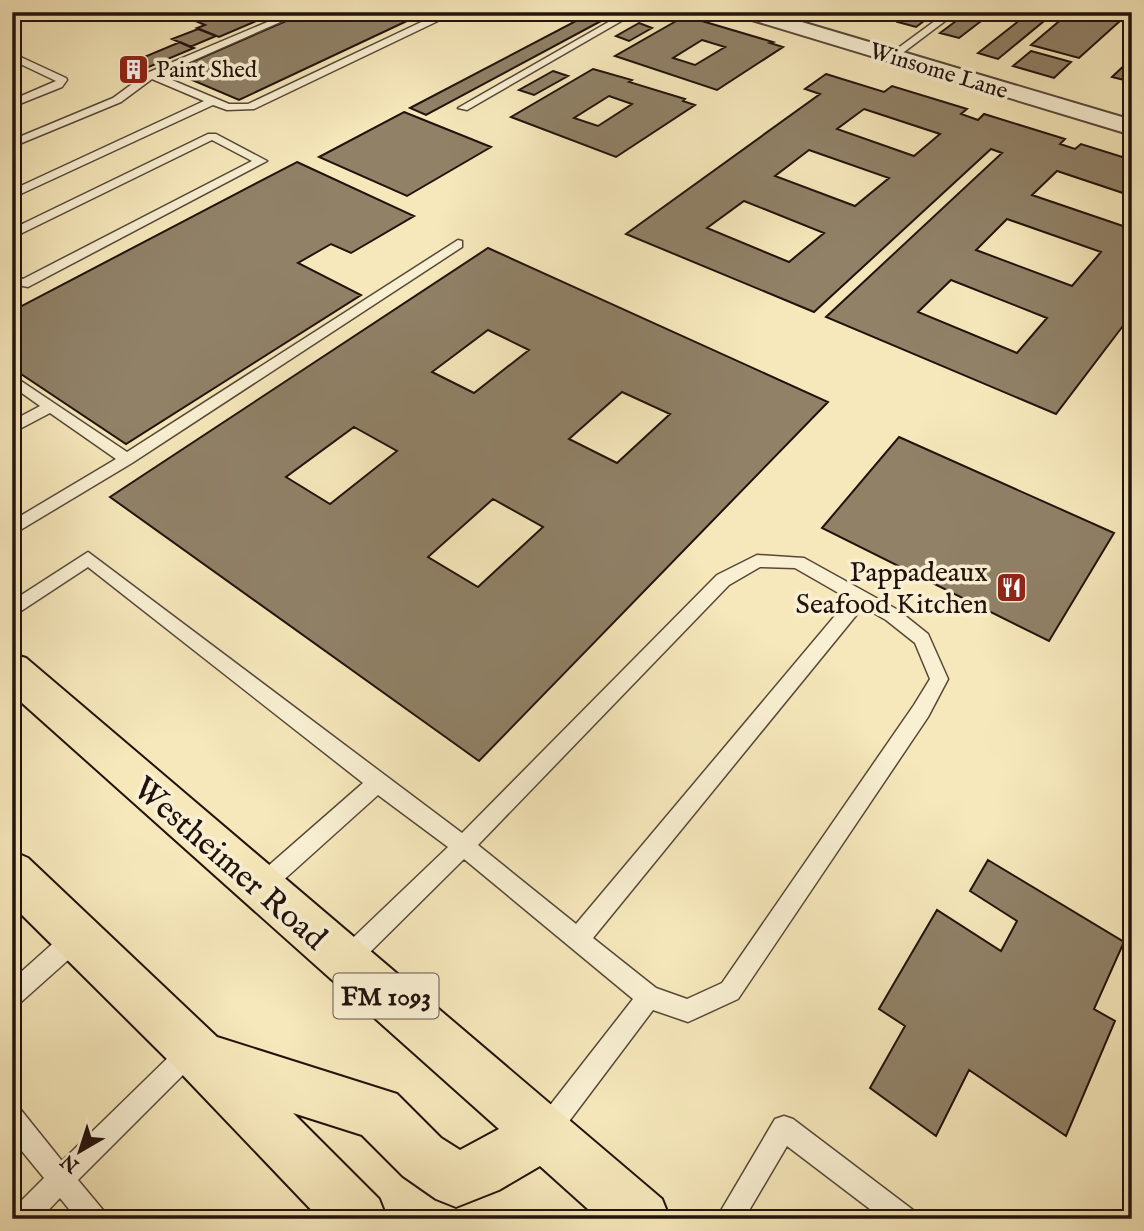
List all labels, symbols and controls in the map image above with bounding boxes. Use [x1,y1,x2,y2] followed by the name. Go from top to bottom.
[866,37,1011,106] street label: Winsome Lane
[116,52,150,86] building icon: Paint Shed
[156,56,258,85] place label: Paint Shed
[796,556,988,623] place label: Pappadeaux Seafood Kitchen
[994,570,1028,604] restaurant icon: Pappadeaux Seafood Kitchen
[123,768,335,960] street label: Westheimer Road
[334,973,438,1018] road number: FM 1093
[46,1116,116,1186] north arrow
[56,1148,85,1178] text: N

